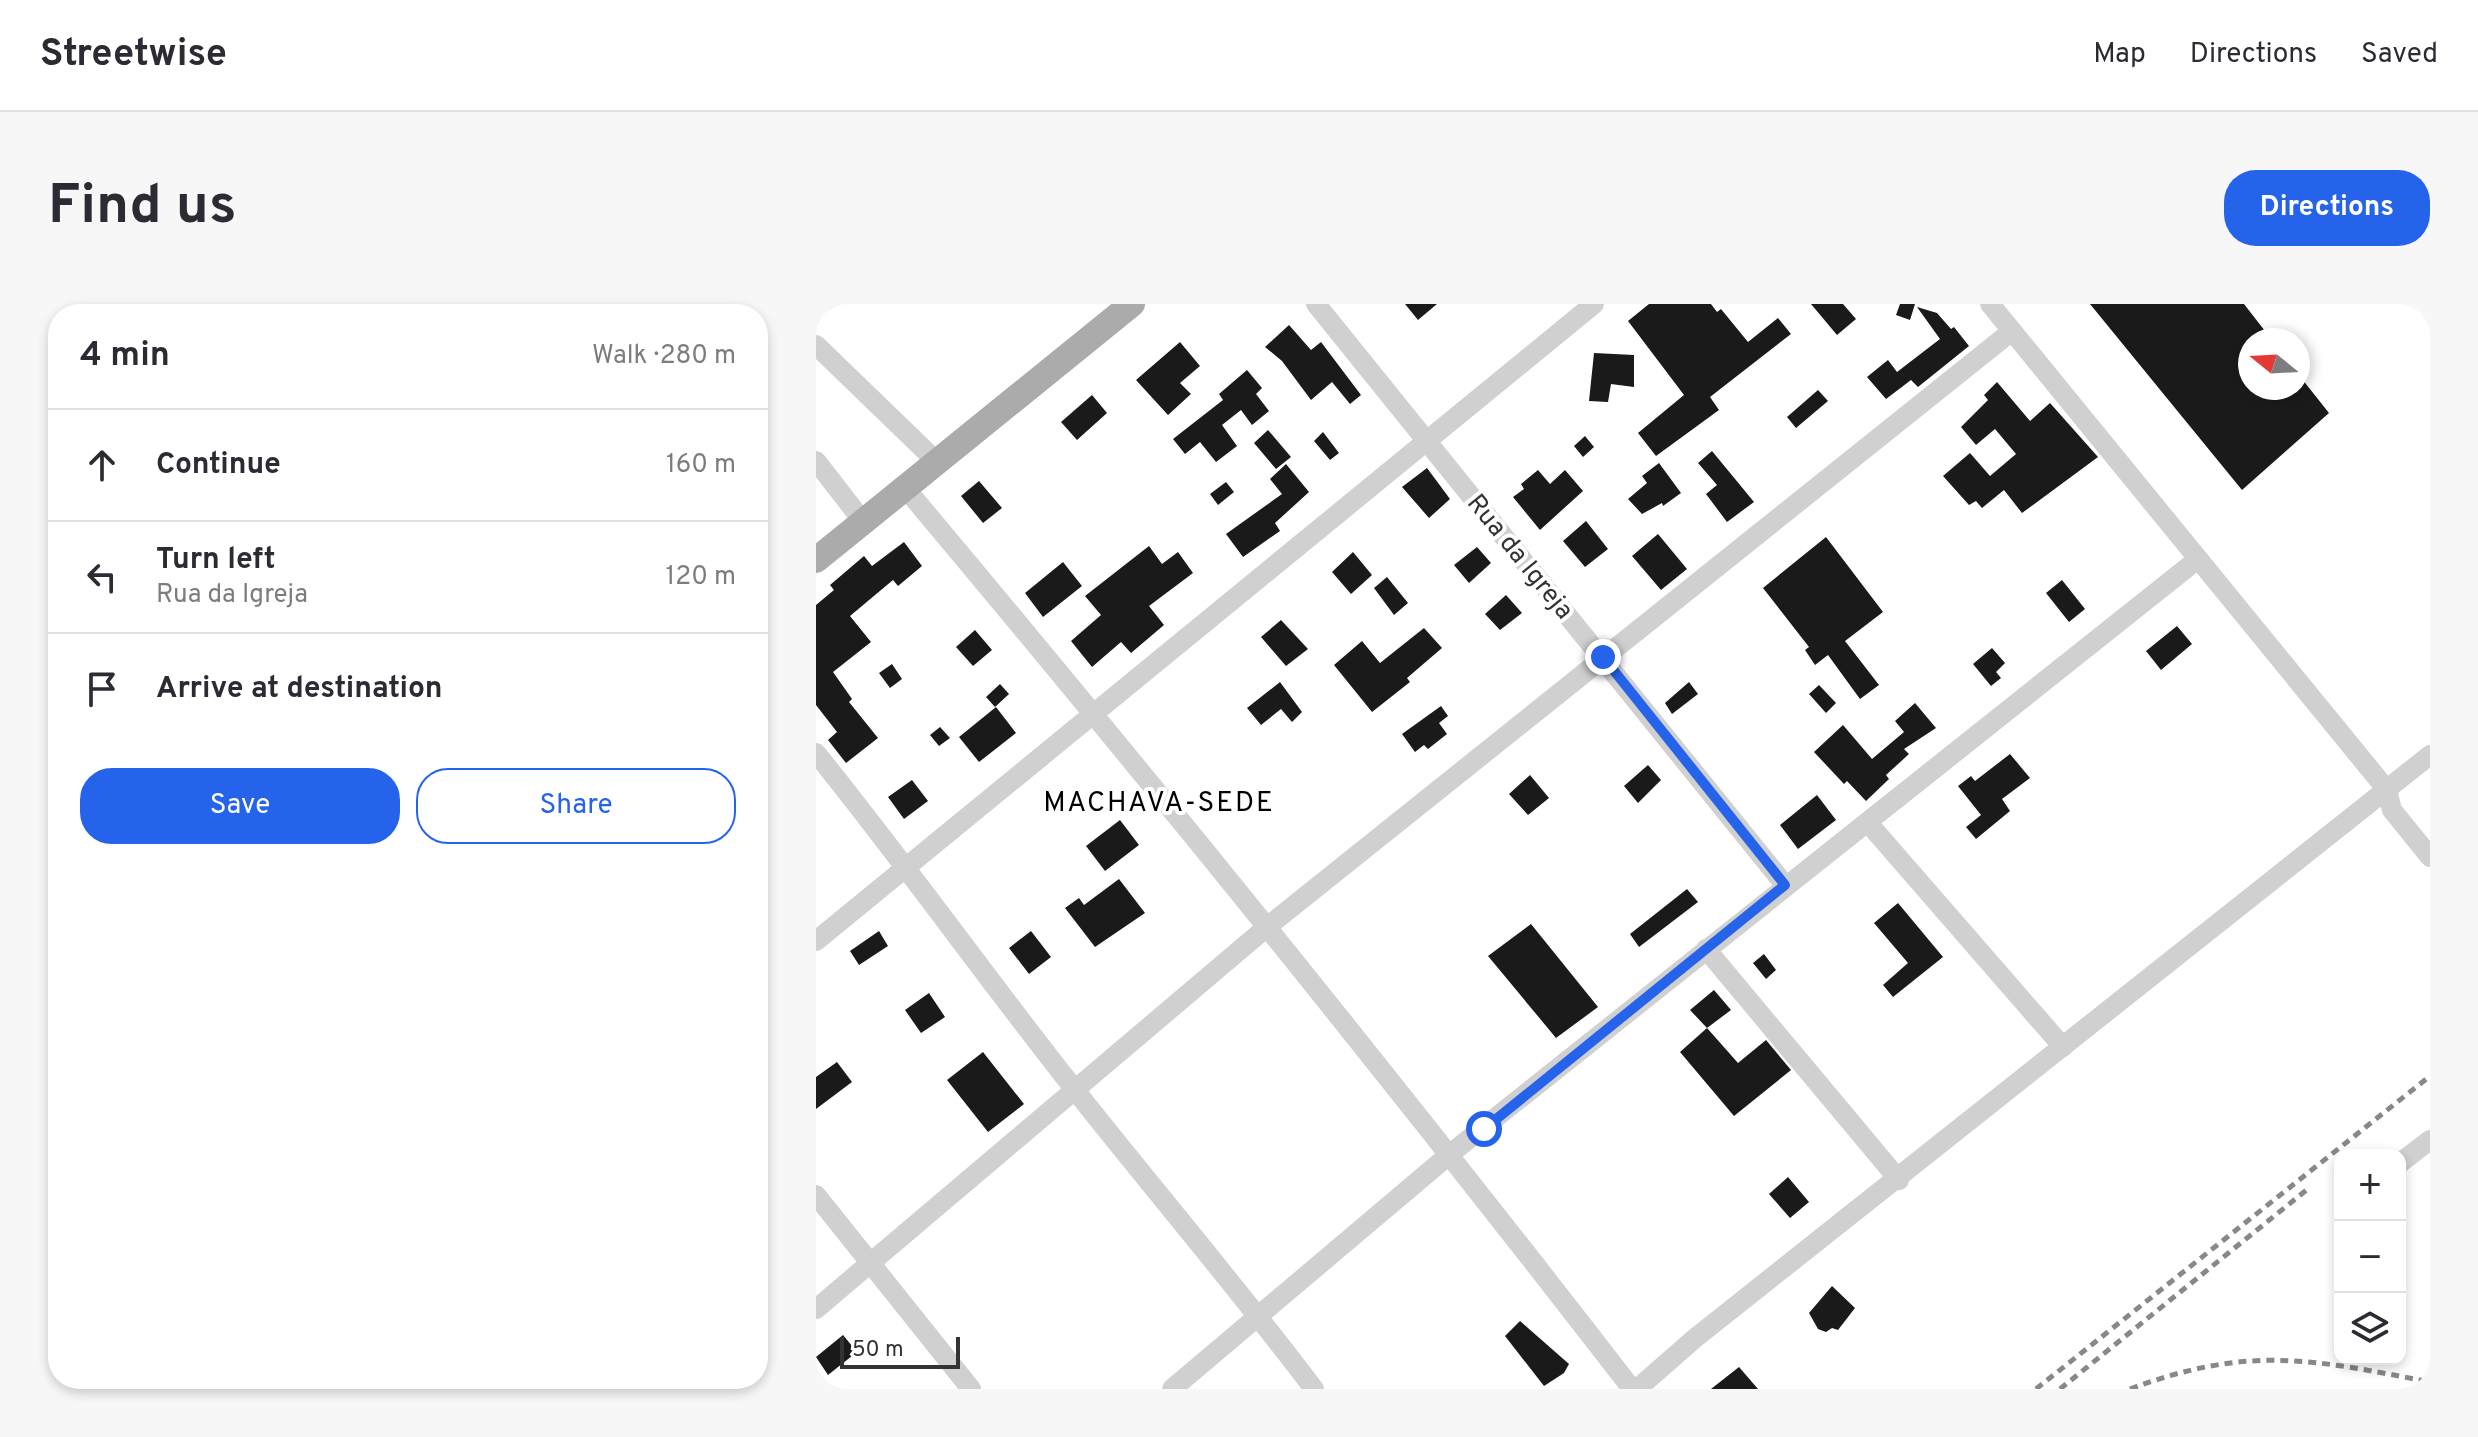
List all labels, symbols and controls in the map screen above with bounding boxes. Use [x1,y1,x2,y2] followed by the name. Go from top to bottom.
[40,31,227,80] text: Streetwise
[2093,37,2146,73] text: Map
[2190,37,2317,73] text: Directions
[2361,37,2438,73] text: Saved
[2224,170,2430,246] button: Directions
[48,173,237,243] text: Find us
[2238,328,2310,400] north arrow
[80,335,170,378] text: 4 min
[592,340,736,373] text: Walk · 280 m
[80,443,124,487] icon: ahead
[156,447,281,484] text: Continue
[666,449,736,482] text: 160 m
[1458,488,1580,627] street label: Rua da Igreja
[156,542,276,579] text: Turn left
[80,555,124,599] icon: left
[666,561,736,594] text: 120 m
[156,579,308,612] text: Rua da Igreja
[1585,639,1621,675] route end
[80,667,124,711] icon: arrive
[156,671,442,708] text: Arrive at destination
[80,768,400,844] button: Save
[416,768,736,844] button: Share
[1043,786,1275,822] district label: MACHAVA-SEDE
[1466,1111,1502,1147] route start
[2334,1149,2406,1365] map controls
[2334,1149,2406,1221] button: +
[2334,1221,2406,1293] button: −
[2334,1293,2406,1365] button: layers
[840,1333,960,1369] scale bar
[852,1337,904,1364] text: 50 m

